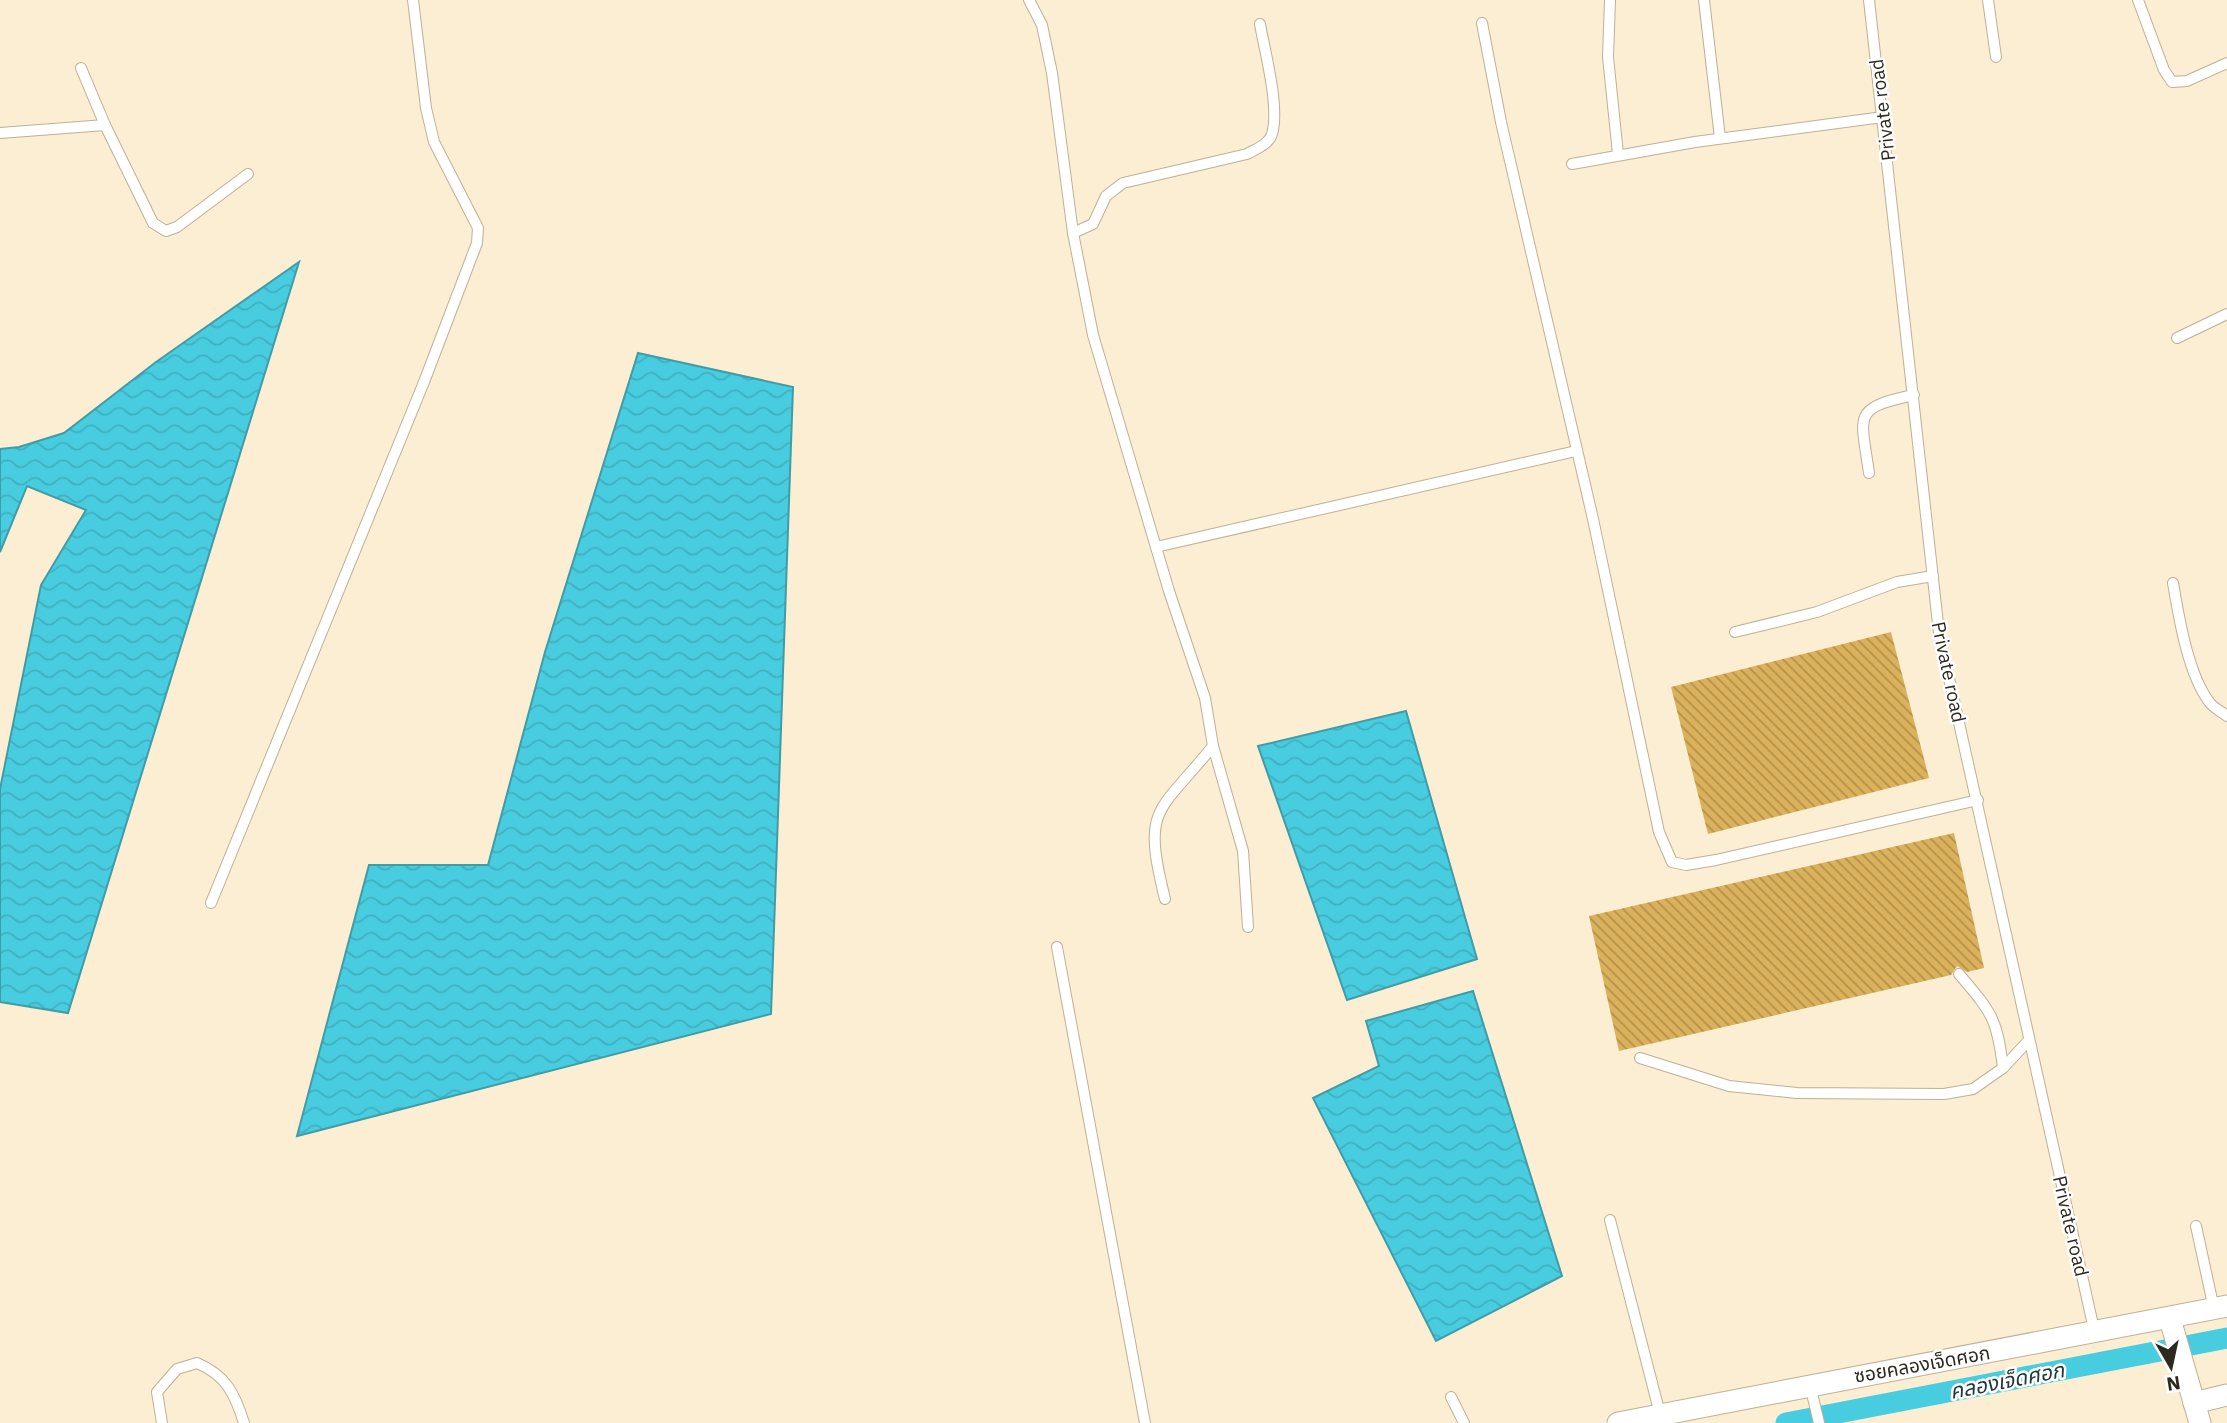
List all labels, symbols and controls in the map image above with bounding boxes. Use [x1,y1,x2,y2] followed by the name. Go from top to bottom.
[1864,58,1900,162] street label: Private road
[1927,619,1971,725] street label: Private road
[2048,1173,2094,1279] street label: Private road
[2136,1332,2206,1402] north arrow
[1852,1340,1992,1388] street label: ซอยคลองเจ็ดศอก
[1947,1355,2068,1405] water label: คลองเจ็ดศอก
[2165,1371,2182,1397] text: N

